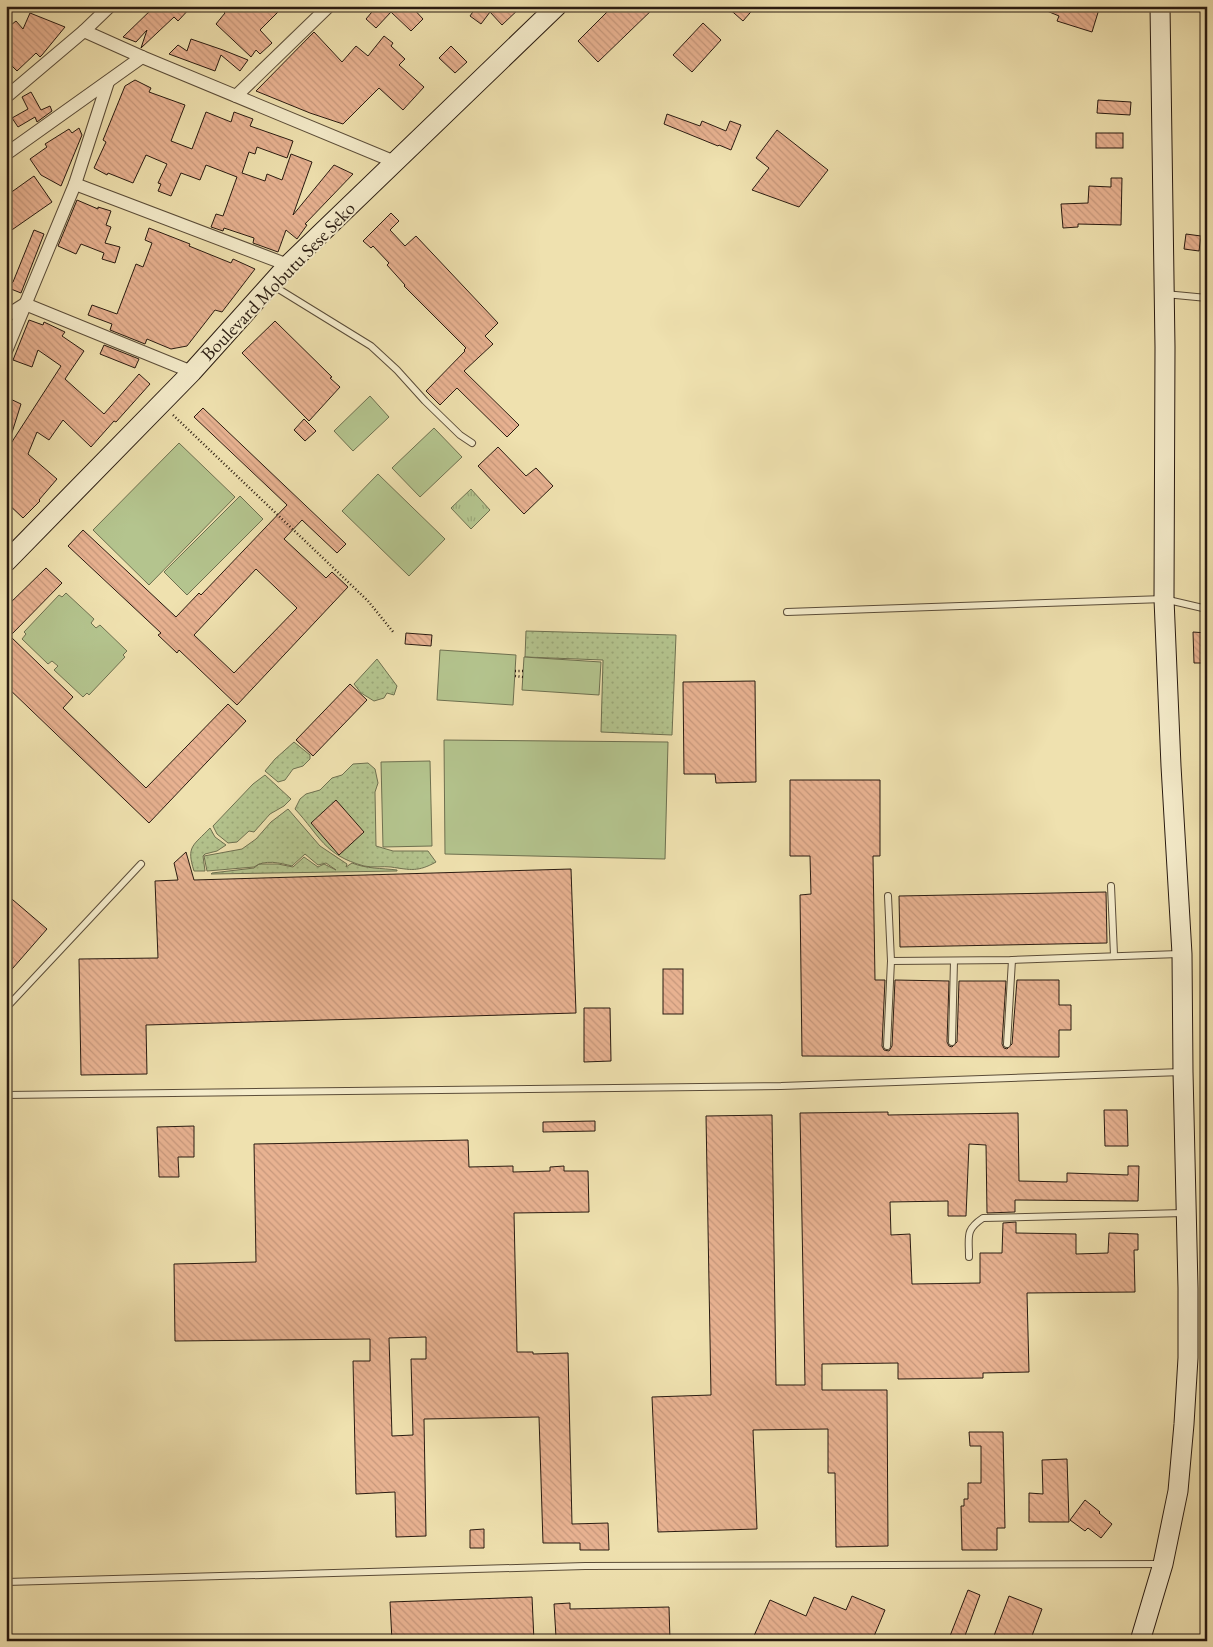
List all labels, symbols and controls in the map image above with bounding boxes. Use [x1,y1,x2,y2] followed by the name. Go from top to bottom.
[195,196,361,366] street label: Boulevard Mobutu Sese Seko

